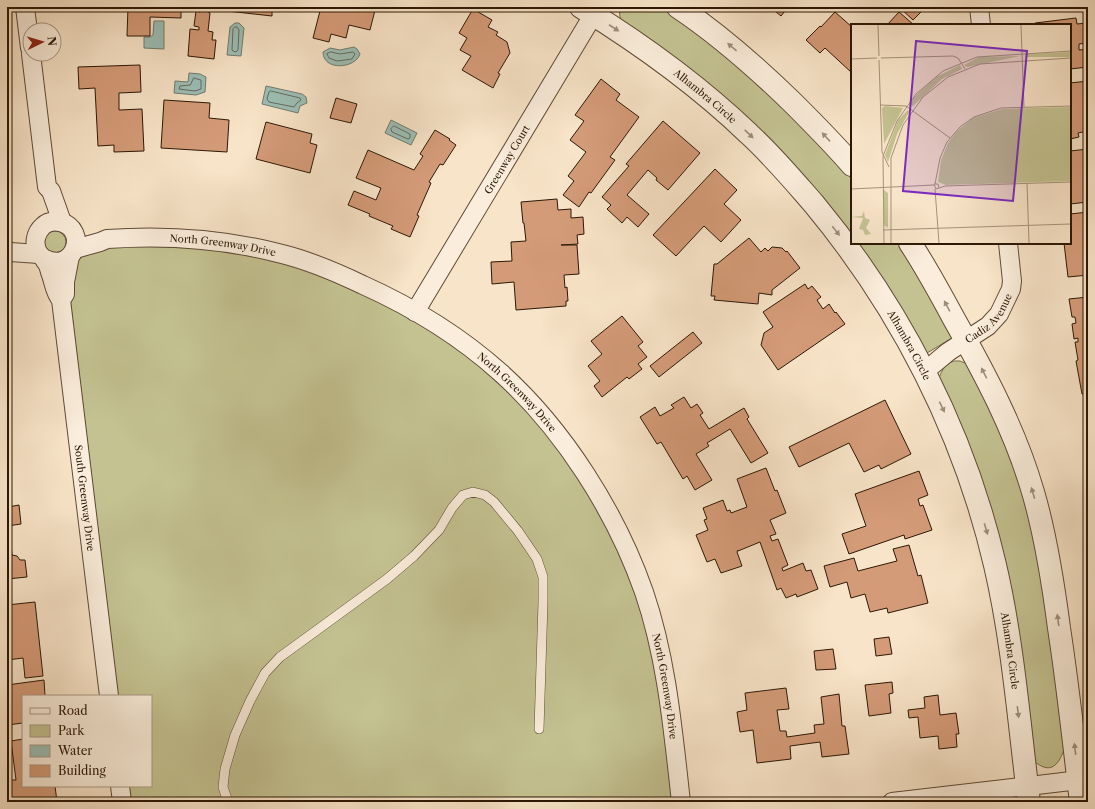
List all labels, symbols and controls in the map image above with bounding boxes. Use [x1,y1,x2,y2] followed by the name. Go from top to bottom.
[22,22,62,62] north arrow
[609,24,619,32] one-way arrow
[851,24,1071,244] inset map
[45,36,59,47] text: N
[726,43,737,52] one-way arrow
[670,65,740,126] street label: Alhambra Circle
[481,122,532,196] street label: Greenway Court
[744,129,754,139] one-way arrow
[821,132,830,142] one-way arrow
[831,225,840,236] one-way arrow
[169,231,278,259] street label: North Greenway Drive
[962,291,1015,346] street label: Cadiz Avenue
[944,300,951,312] one-way arrow
[884,307,934,382] street label: Alhambra Circle
[475,349,560,435] street label: North Greenway Drive
[981,367,987,379] one-way arrow
[938,401,945,412] one-way arrow
[72,444,98,552] street label: South Greenway Drive
[1030,487,1036,499] one-way arrow
[983,522,989,535] one-way arrow
[998,610,1022,690] street label: Alhambra Circle
[1055,614,1061,627] one-way arrow
[650,632,680,740] street label: North Greenway Drive
[22,695,152,787] legend
[58,703,88,718] text: Road
[1015,705,1021,718] one-way arrow
[58,723,85,738] text: Park
[57,743,92,758] text: Water
[1072,743,1078,755] one-way arrow
[58,763,106,778] text: Building

